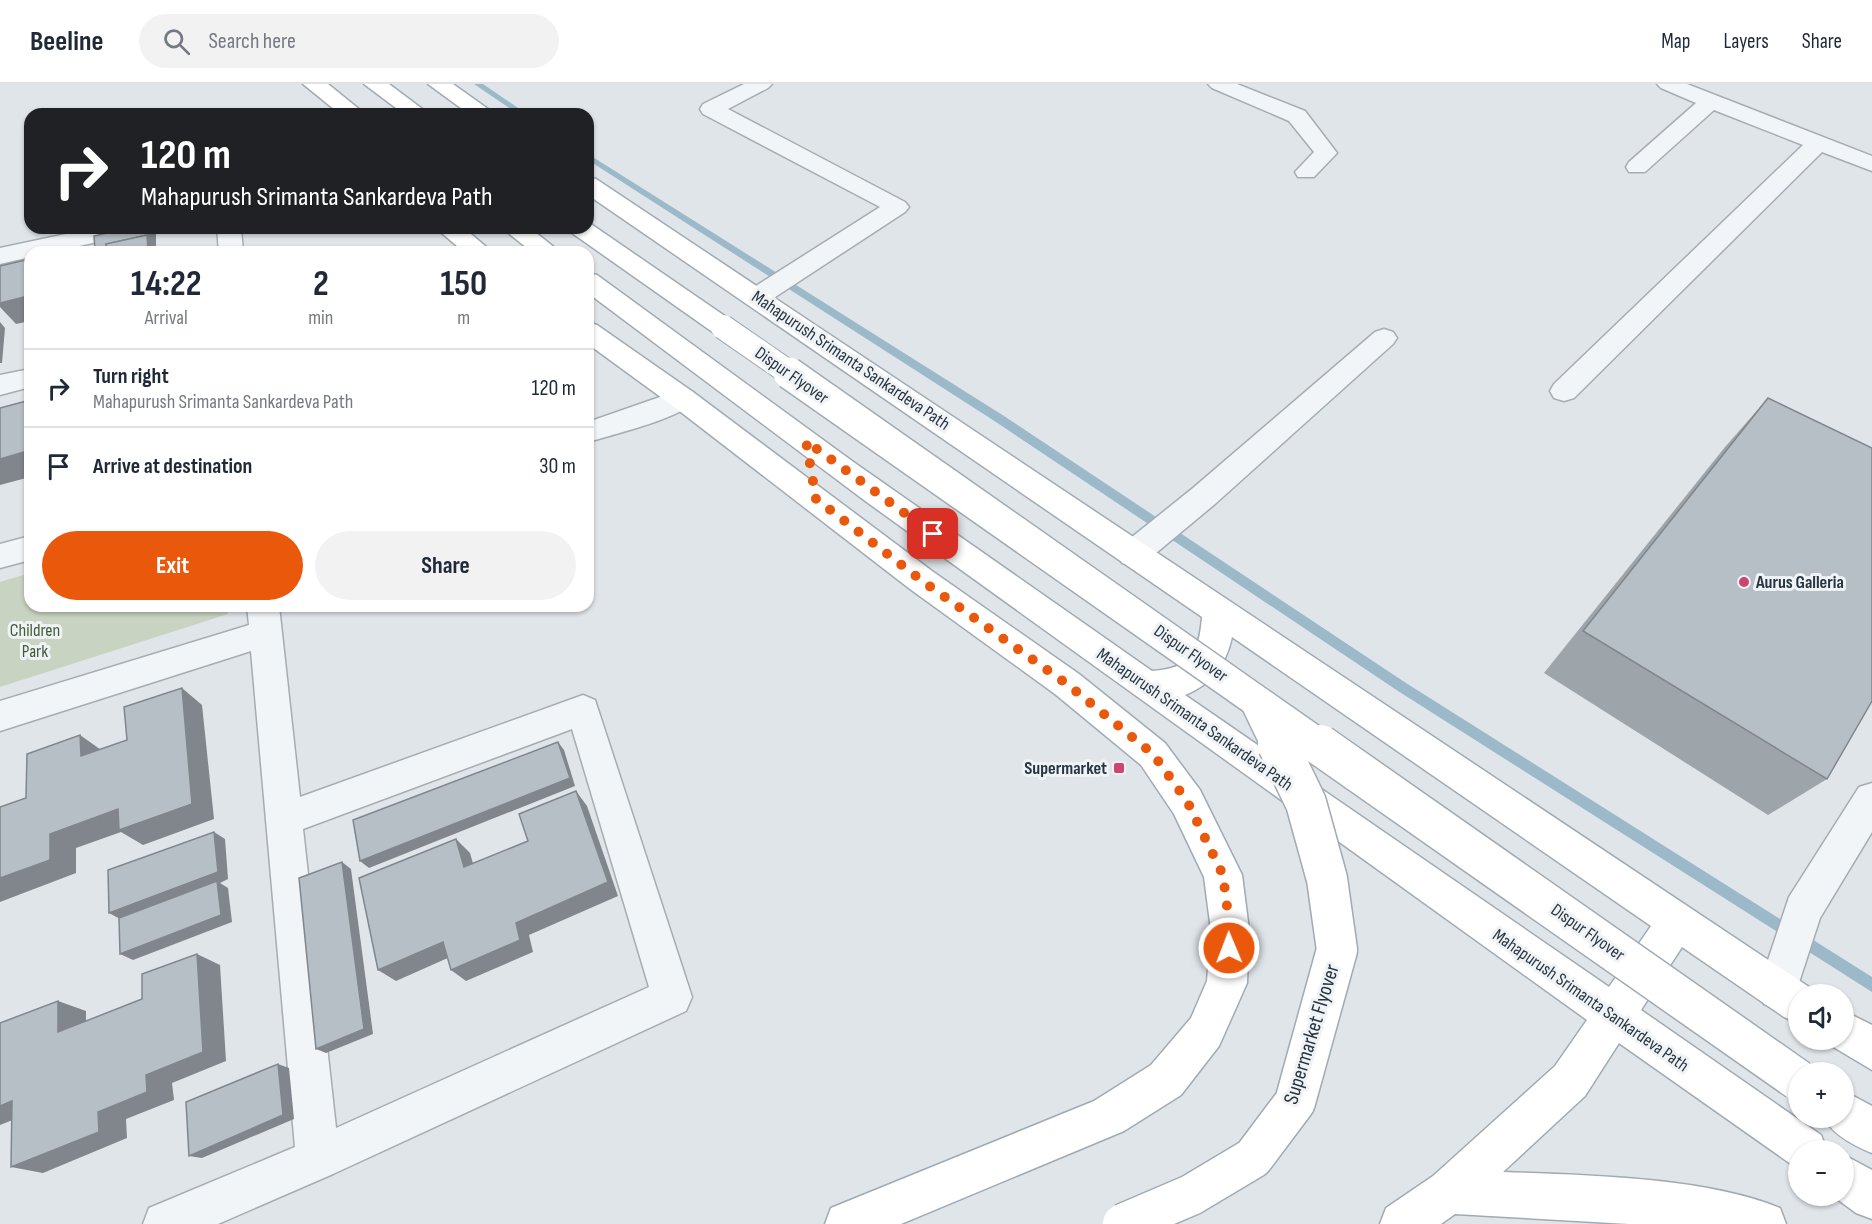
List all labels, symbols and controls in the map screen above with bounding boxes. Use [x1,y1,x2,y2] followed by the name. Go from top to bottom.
[139,14,559,68] search box
[30,25,103,58] text: Beeline
[160,25,193,58] icon: search
[208,28,296,55] text: Search here
[1661,29,1690,54] text: Map
[1723,29,1769,54] text: Layers
[1802,29,1842,54] text: Share
[141,130,231,181] text: 120 m
[42,132,120,210] icon: right
[141,181,492,213] text: Mahapurush Srimanta Sankardeva Path
[131,263,202,306] text: 14:22
[313,263,329,306] text: 2
[440,263,487,306] text: 150
[748,286,954,435] street label: Mahapurush Srimanta Sankardeva Path
[145,306,188,330] text: Arrival
[308,306,333,330] text: min
[457,306,470,330] text: m
[751,342,833,408] street label: Dispur Flyover
[93,363,169,390] text: Turn right
[42,372,75,405] icon: right
[532,375,576,402] text: 120 m
[93,390,353,414] text: Mahapurush Srimanta Sankardeva Path
[42,450,75,483] icon: arrive
[93,453,252,480] text: Arrive at destination
[539,453,576,480] text: 30 m
[907,508,958,559] pin
[916,517,949,550] icon: arrive
[42,531,303,600] button: Exit
[315,531,576,600] button: Share
[1755,572,1844,593] place label: Aurus Galleria
[1737,575,1751,589] marker: Aurus Galleria
[10,620,60,662] park label: Children Park
[1150,620,1232,686] street label: Dispur Flyover
[1093,644,1297,795] street label: Mahapurush Srimanta Sankardeva Path
[1024,758,1107,779] place label: Supermarket
[1112,761,1126,775] marker: Supermarket
[1547,899,1629,965] street label: Dispur Flyover
[1197,916,1261,980] position arrow
[1489,925,1693,1076] street label: Mahapurush Srimanta Sankardeva Path
[1278,961,1345,1107] street label: Supermarket Flyover
[1788,984,1854,1206] map controls
[1788,984,1854,1050] button: sound
[1788,1062,1854,1128] button: +
[1788,1140,1854,1206] button: −

